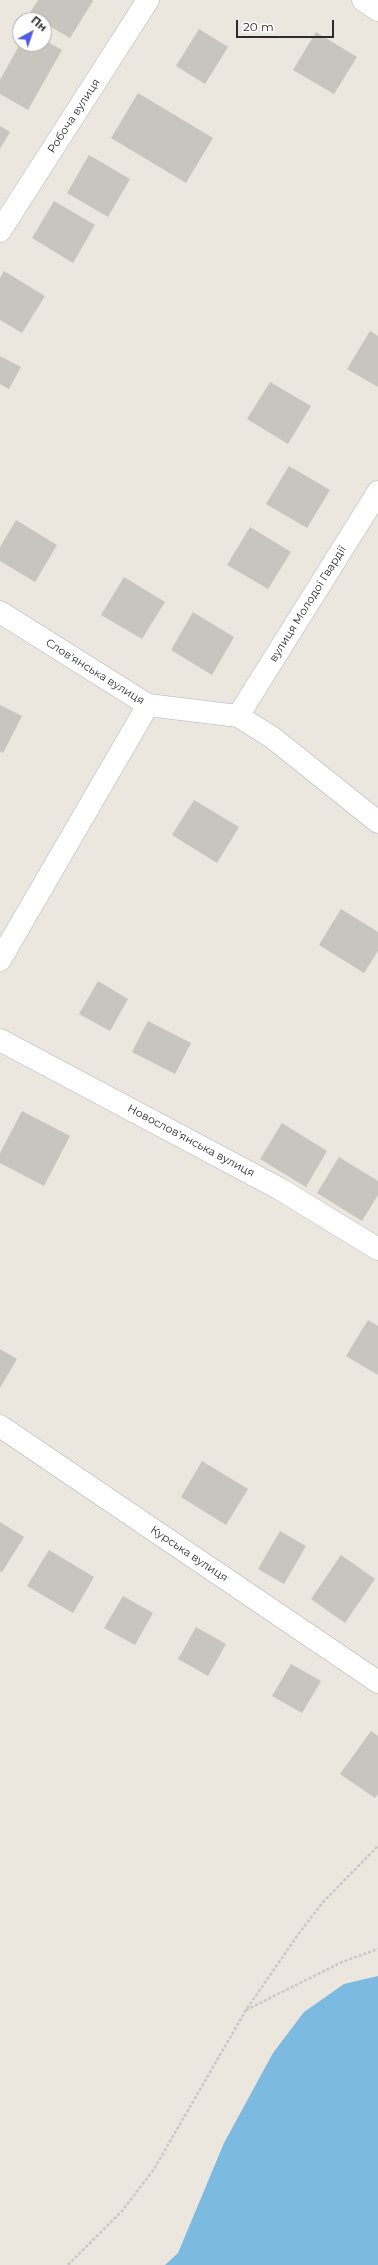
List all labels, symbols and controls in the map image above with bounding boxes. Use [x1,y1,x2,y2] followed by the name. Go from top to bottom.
[12,12,52,52] north arrow
[238,12,336,38] scale bar
[28,13,50,34] text: Пн
[243,19,274,34] text: 20 m
[45,76,103,156] street label: Робоча вулиця
[267,544,349,664] street label: вулиця Молодої Гвардії
[43,636,147,708] street label: Слов'янська вулиця
[125,1102,257,1180] street label: Новослов'янська вулиця
[148,1523,230,1585] street label: Курська вулиця

